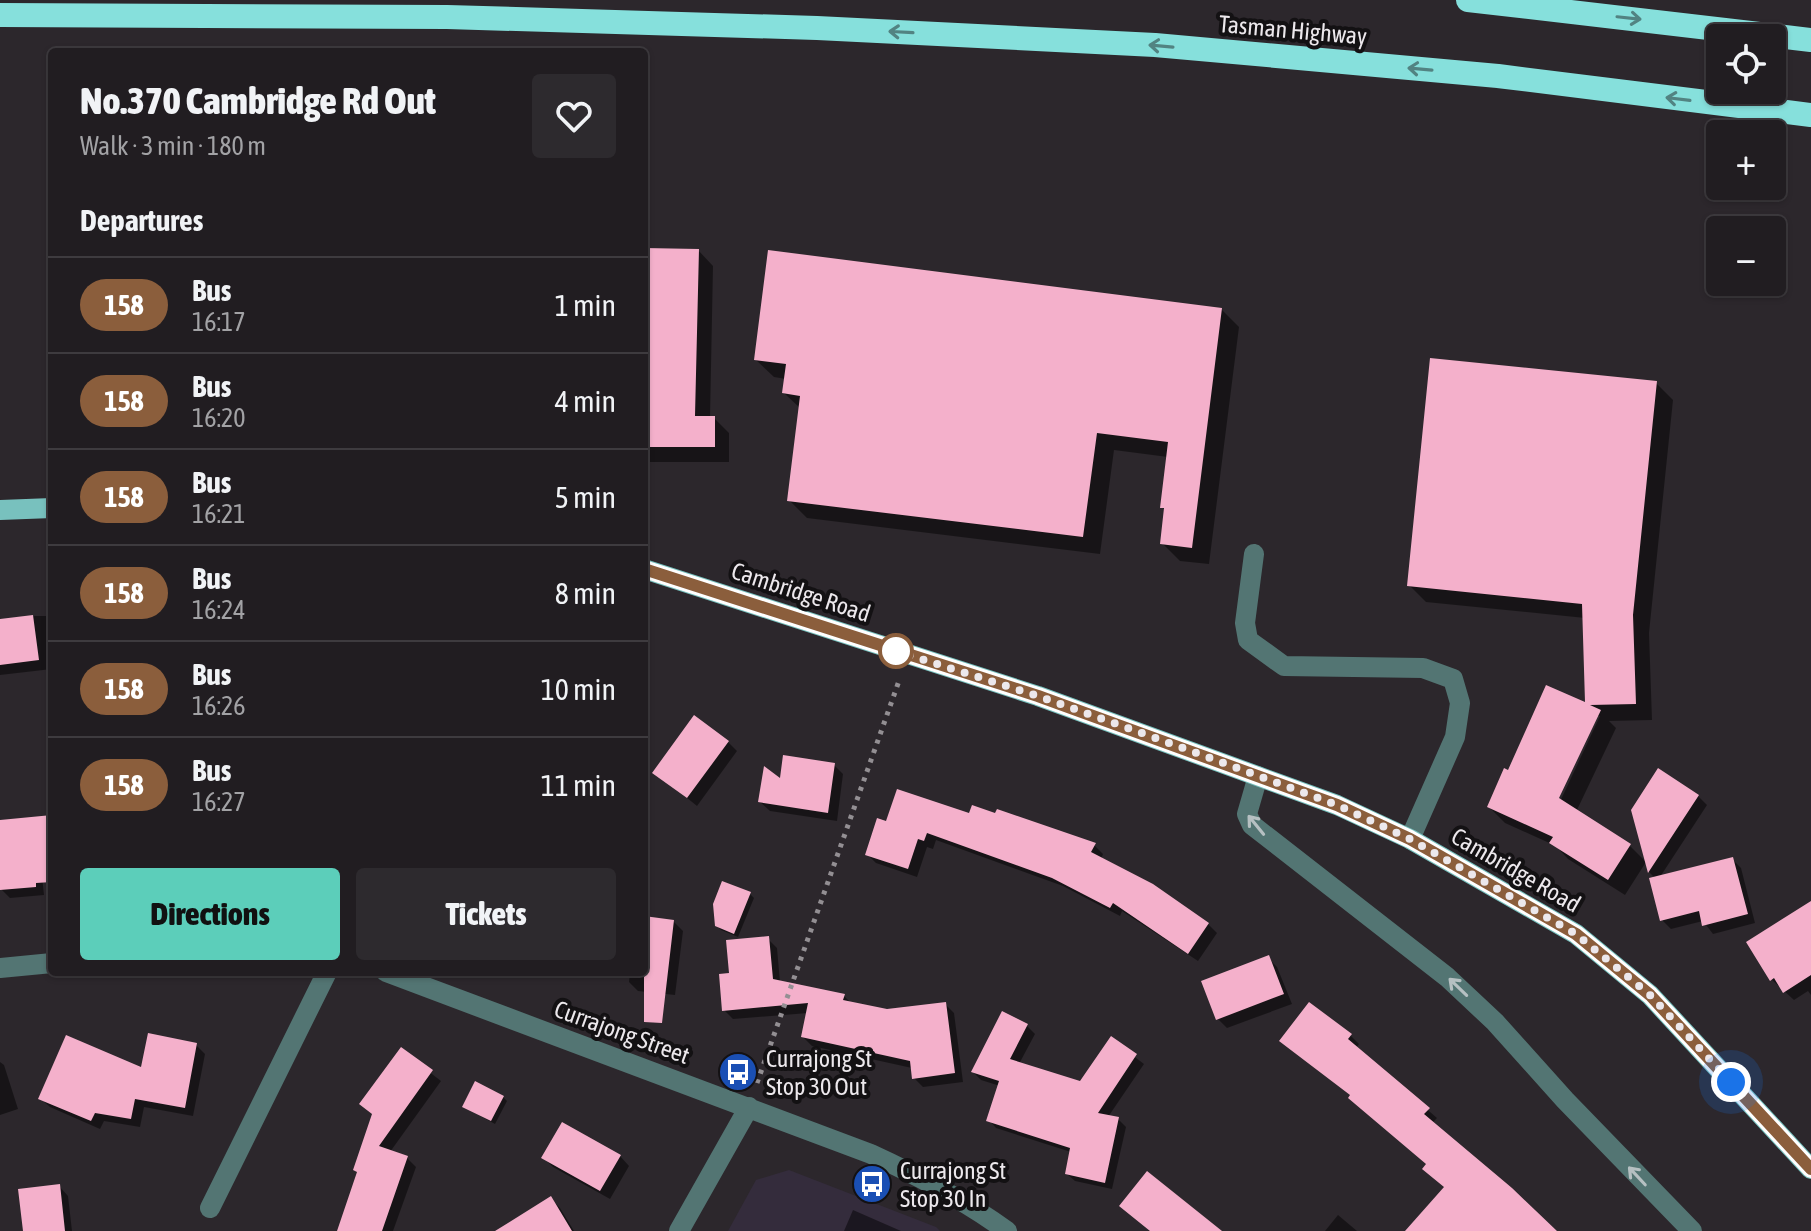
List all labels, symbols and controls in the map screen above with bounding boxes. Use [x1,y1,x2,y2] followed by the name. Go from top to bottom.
[1218,10,1368,50] street label: Tasman Highway
[1615,10,1642,25] one-way arrow
[1706,24,1786,296] map controls
[1706,24,1786,104] button: locate
[888,25,915,40] one-way arrow
[1148,38,1175,53] one-way arrow
[1407,61,1434,76] one-way arrow
[532,74,616,158] button: heart
[80,79,436,122] text: No.370 Cambridge Rd Out
[1665,91,1692,106] one-way arrow
[1706,120,1786,200] button: +
[80,131,266,161] text: Walk · 3 min · 180 m
[80,203,203,237] text: Departures
[1706,216,1786,296] button: −
[192,273,231,307] text: Bus
[555,288,616,322] text: 1 min
[104,289,144,321] text: 158
[192,307,246,337] text: 16:17
[192,369,231,403] text: Bus
[555,384,616,418] text: 4 min
[104,385,144,417] text: 158
[192,403,246,433] text: 16:20
[192,465,231,499] text: Bus
[555,480,616,514] text: 5 min
[104,481,144,513] text: 158
[192,499,246,529] text: 16:21
[728,557,874,627] street label: Cambridge Road
[192,561,231,595] text: Bus
[555,576,616,610] text: 8 min
[104,577,144,609] text: 158
[192,595,246,625] text: 16:24
[879,634,913,668] unlabelled marker
[192,657,231,691] text: Bus
[541,672,616,706] text: 10 min
[104,673,144,705] text: 158
[192,691,246,721] text: 16:26
[192,753,231,787] text: Bus
[541,768,616,802] text: 11 min
[104,769,144,801] text: 158
[192,787,246,817] text: 16:27
[1247,815,1265,836] one-way arrow
[1447,822,1585,918] street label: Cambridge Road
[80,868,340,960] button: Directions
[356,868,616,960] button: Tickets
[1448,978,1468,997] one-way arrow
[551,995,693,1069] street label: Currajong Street
[766,1045,872,1100] place label: Currajong St Stop 30 Out
[717,1051,759,1093] bus stop icon: Currajong St Stop 30 Out
[1711,1062,1751,1102] your location
[900,1157,1006,1212] place label: Currajong St Stop 30 In
[851,1163,893,1205] bus stop icon: Currajong St Stop 30 In
[1629,1166,1647,1186] one-way arrow

